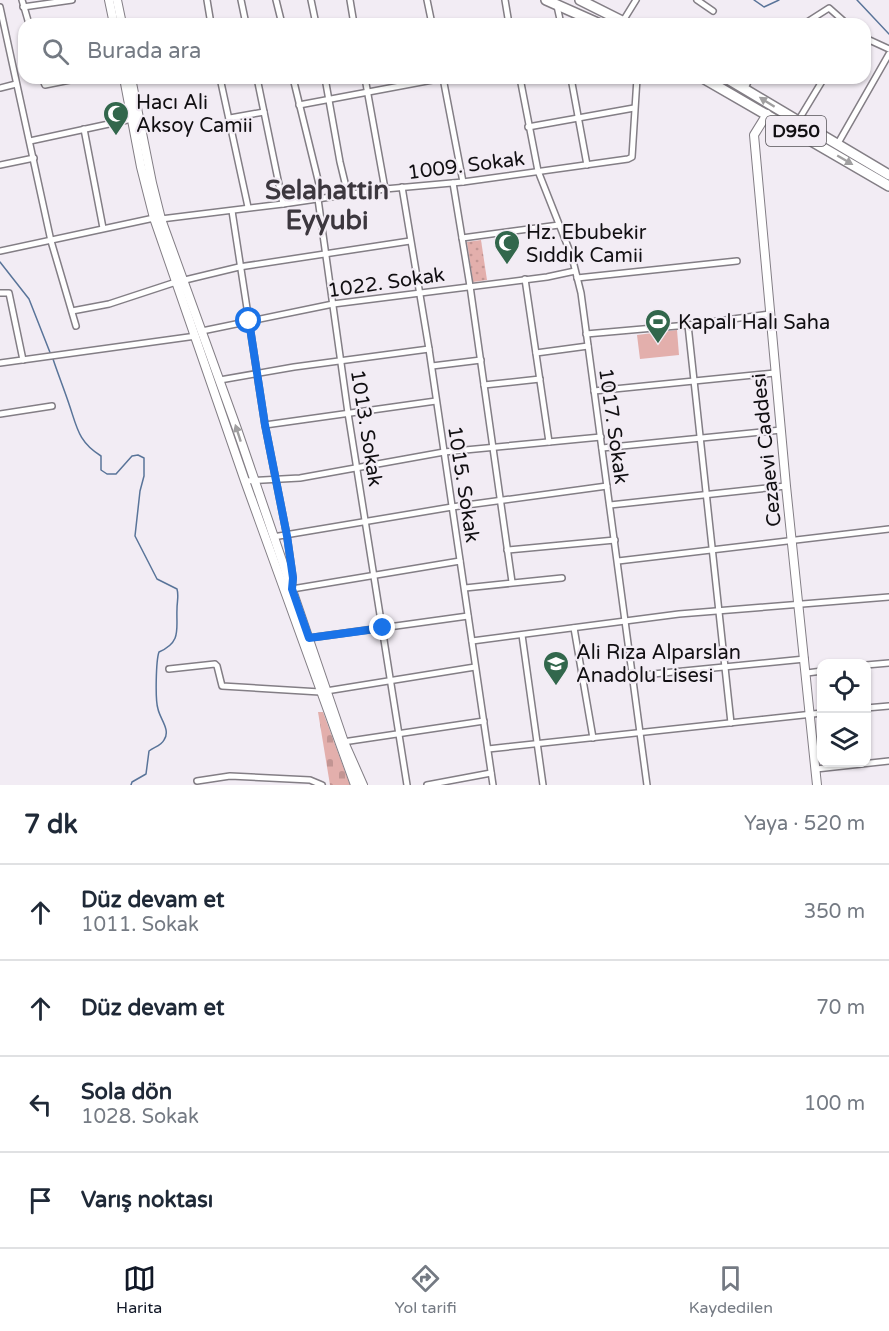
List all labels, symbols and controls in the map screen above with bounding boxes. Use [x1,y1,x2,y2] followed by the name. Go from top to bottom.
[18,18,871,84] search box
[39,35,72,68] icon: search
[87,38,201,64] text: Burada ara
[136,91,253,138] place label: Hacı Ali Aksoy Camii
[759,96,775,107] one-way arrow
[101,99,131,137] mosque icon: Hacı Ali Aksoy Camii
[766,116,826,146] road number: D950
[406,147,526,185] street label: 1009. Sokak
[837,155,854,165] one-way arrow
[265,175,389,236] district label: Selahattin Eyyubi
[526,221,647,268] place label: Hz. Ebubekir Sıddık Camii
[492,228,522,266] mosque icon: Hz. Ebubekir Sıddık Camii
[326,263,446,303] street label: 1022. Sokak
[235,307,261,333] route start
[643,307,673,345] sports icon: Kapalı Halı Saha
[678,311,830,335] place label: Kapalı Halı Saha
[593,367,633,486] street label: 1017. Sokak
[345,368,387,488] street label: 1013. Sokak
[747,372,787,528] street label: Cezaevi Caddesi
[233,424,242,442] one-way arrow
[442,424,484,544] street label: 1015. Sokak
[369,614,395,640] route end
[576,641,741,688] place label: Ali Rıza Alparslan Anadolu Lisesi
[541,649,571,687] school or university icon: Ali Rıza Alparslan Anadolu Lisesi
[817,659,871,767] map controls
[817,659,871,713] button: locate
[817,713,871,767] button: layers
[24,809,78,840] text: 7 dk
[744,812,865,836] text: Yaya · 520 m
[81,887,224,913] text: Düz devam et
[24,896,57,929] icon: ahead
[804,900,865,924] text: 350 m
[81,913,199,937] text: 1011. Sokak
[24,992,57,1025] icon: ahead
[81,995,224,1021] text: Düz devam et
[816,996,865,1020] text: 70 m
[81,1079,172,1105] text: Sola dön
[24,1088,57,1121] icon: left
[804,1092,865,1116] text: 100 m
[81,1105,199,1129] text: 1028. Sokak
[24,1184,57,1217] icon: arrive
[81,1187,213,1213] text: Varış noktası
[116,1262,162,1318] tab: Harita
[394,1262,457,1318] tab: Yol tarifi
[689,1262,773,1318] tab: Kaydedilen

